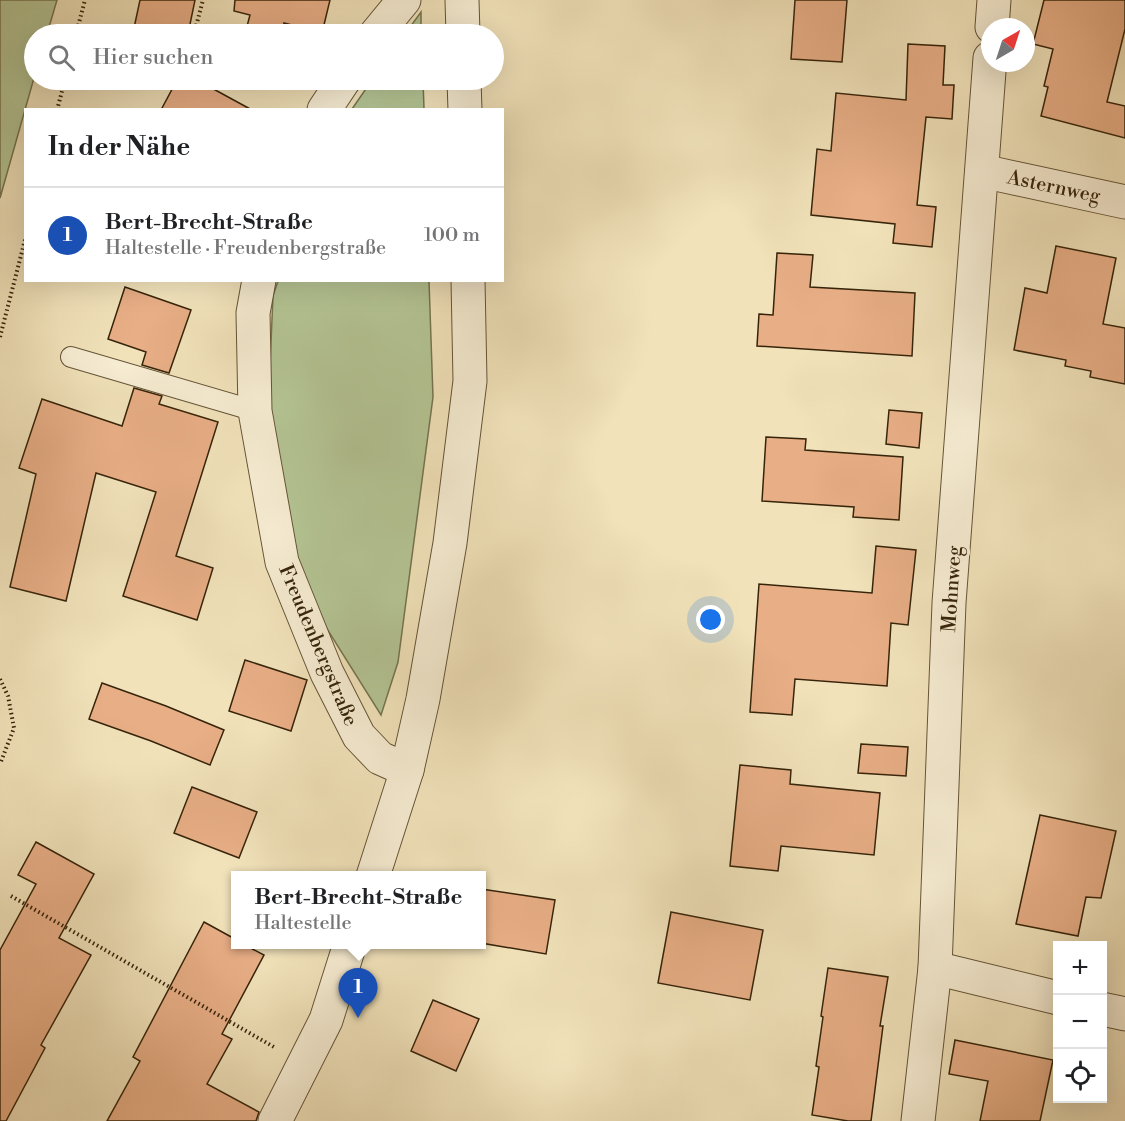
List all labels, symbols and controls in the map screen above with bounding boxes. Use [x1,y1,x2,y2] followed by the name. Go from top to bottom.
[981,18,1035,72] north arrow
[24,24,504,90] search box
[45,41,78,74] icon: search
[93,44,213,71] text: Hier suchen
[48,131,190,163] text: In der Nähe
[1004,165,1103,210] street label: Asternweg
[105,209,313,236] text: Bert-Brecht-Straße
[63,223,72,248] text: 1
[424,223,480,248] text: 100 m
[105,236,386,261] text: Haltestelle · Freudenbergstraße
[937,544,968,633] street label: Mohnweg
[272,561,363,730] street label: Freudenbergstraße
[696,605,725,634] your location
[231,871,486,949] popup
[255,884,462,911] text: Bert-Brecht-Straße
[255,911,352,936] text: Haltestelle
[1053,941,1107,1103] map controls
[1053,941,1107,995] button: +
[338,968,378,1018] pin: 1
[1053,995,1107,1049] button: −
[1053,1049,1107,1103] button: locate

